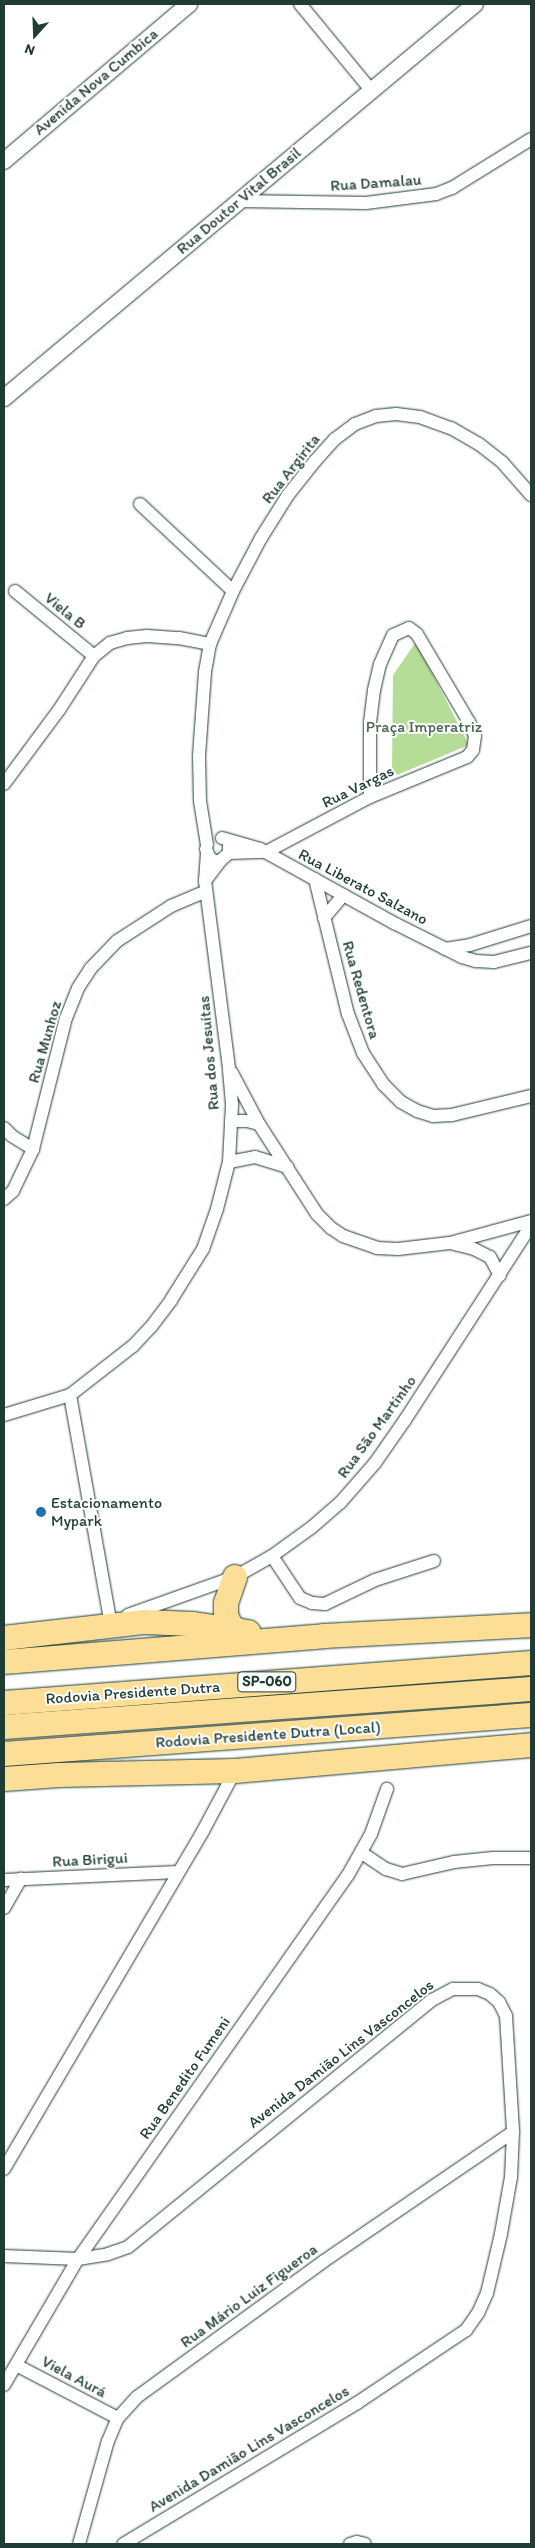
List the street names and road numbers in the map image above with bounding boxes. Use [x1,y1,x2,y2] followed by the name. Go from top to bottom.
[30,24,162,140] street label: Avenida Nova Cumbica
[172,143,306,259] street label: Rua Doutor Vital Brasil
[329,170,423,196] street label: Rua Damalau
[258,430,324,508] street label: Rua Argirita
[40,588,90,634] street label: Viela B
[319,762,397,812] street label: Rua Vargas
[295,845,431,929] street label: Rua Liberato Salzano
[338,939,384,1041] street label: Rua Redentora
[194,995,224,1111] street label: Rua dos Jesuítas
[24,999,66,1085] street label: Rua Munhoz
[333,1372,421,1482] street label: Rua São Martinho
[237,1670,297,1694] road number: SP-060
[45,1677,221,1709] street label: Rodovia Presidente Dutra
[155,1718,381,1752] street label: Rodovia Presidente Dutra (Local)
[52,1848,128,1872] street label: Rua Birigui
[244,1975,438,2133] street label: Avenida Damião Lins Vasconcelos
[135,2013,235,2143] street label: Rua Benedito Fumeni
[177,2240,321,2352] street label: Rua Mário Luiz Figueroa
[38,2352,110,2402] street label: Viela Aurá
[145,2381,353,2517] street label: Avenida Damião Lins Vasconcelos

